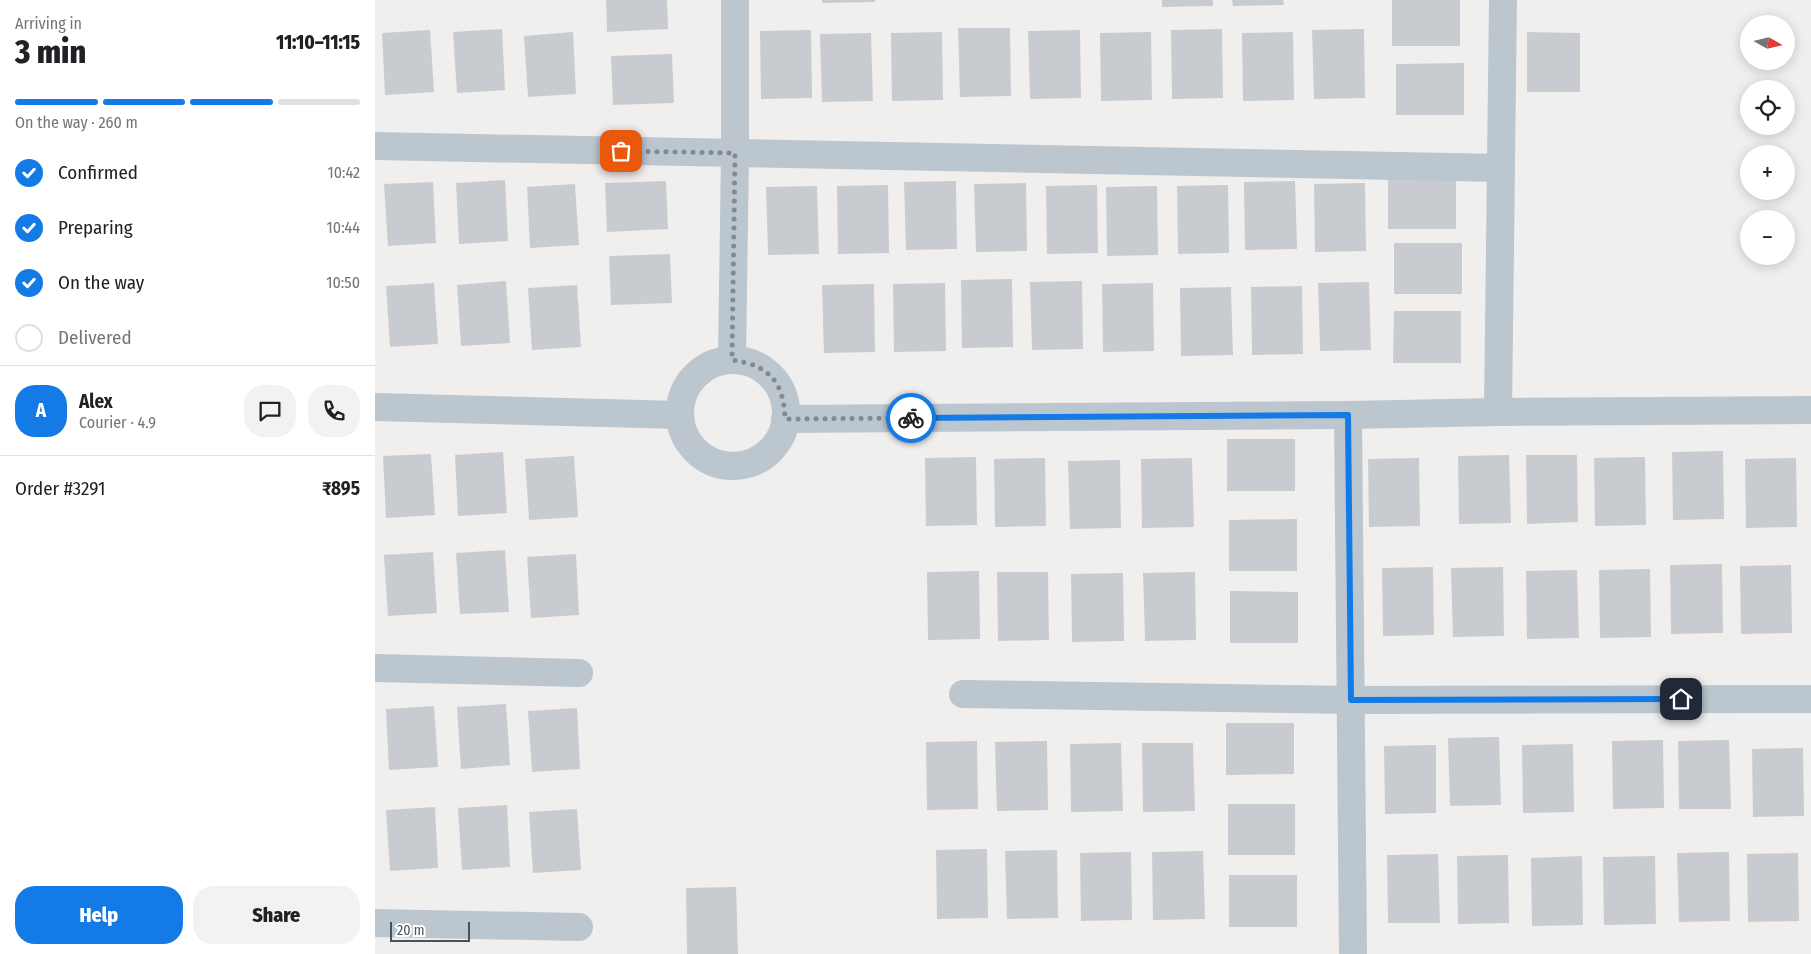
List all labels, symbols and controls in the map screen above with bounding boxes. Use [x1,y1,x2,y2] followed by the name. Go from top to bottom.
[15,14,82,33] text: Arriving in
[1740,15,1795,70] north arrow
[1740,15,1795,265] map controls
[276,31,360,54] text: 11:10–11:15
[15,33,86,71] text: 3 min
[1740,80,1795,135] button: locate
[15,113,138,132] text: On the way · 260 m
[600,130,642,172] pin
[607,137,635,165] icon: bag
[1740,145,1795,200] button: +
[15,159,43,187] icon: check
[58,161,138,184] text: Confirmed
[328,163,360,182] text: 10:42
[1740,210,1795,265] button: −
[15,214,43,242] icon: check
[58,216,133,239] text: Preparing
[327,218,360,237] text: 10:44
[15,269,43,297] icon: check
[58,271,144,294] text: On the way
[326,273,360,292] text: 10:50
[58,326,132,349] text: Delivered
[244,385,296,437] button: chat
[308,385,360,437] button: phone
[79,390,113,413] text: Alex
[886,393,936,443] courier
[36,399,46,422] text: A
[897,404,925,432] icon: bike
[79,413,156,432] text: Courier · 4.9
[15,477,106,500] text: Order #3291
[322,477,360,500] text: ₹895
[1660,678,1702,720] pin
[1667,685,1695,713] icon: home
[15,886,183,944] button: Help
[193,886,360,944] button: Share
[390,919,470,942] scale bar
[397,922,425,939] text: 20 m

